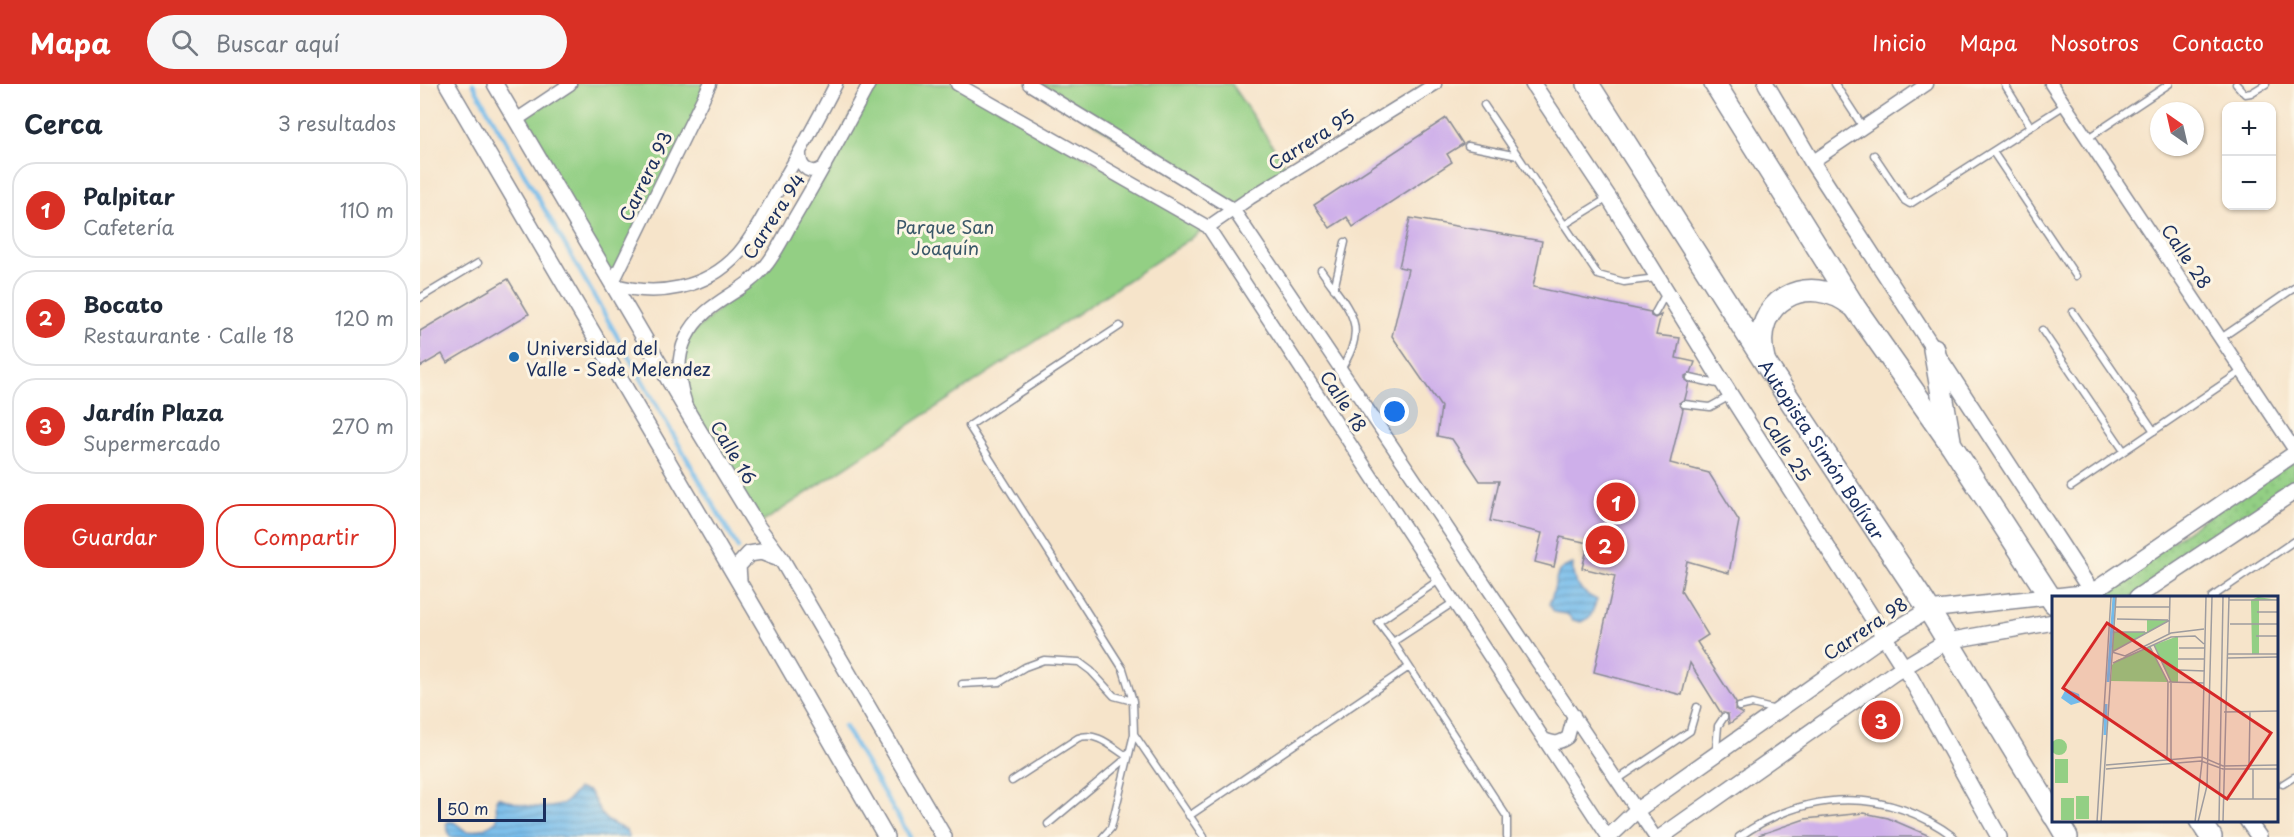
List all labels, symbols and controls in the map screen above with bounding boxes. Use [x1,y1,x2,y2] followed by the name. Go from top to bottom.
[147,15,567,69] search box
[30,21,111,64] text: Mapa
[168,26,201,59] icon: search
[216,26,340,59] text: Buscar aquí
[1872,26,1926,58] text: Inicio
[1959,26,2017,58] text: Mapa
[2050,26,2139,58] text: Nosotros
[2172,26,2264,58] text: Contacto
[1262,102,1360,176] street label: Carrera 95
[2150,102,2204,156] north arrow
[2222,102,2276,210] map controls
[2222,102,2276,156] button: +
[24,104,103,143] text: Cerca
[278,108,396,138] text: 3 resultados
[612,126,678,226] street label: Carrera 93
[2222,156,2276,210] button: −
[735,168,811,264] street label: Carrera 94
[83,179,175,212] text: Palpitar
[41,195,50,225] text: 1
[340,195,394,225] text: 110 m
[83,212,174,242] text: Cafetería
[896,213,994,261] park label: Parque San Joaquín
[2155,218,2219,294] street label: Calle 28
[83,287,163,320] text: Bocato
[38,303,53,333] text: 2
[335,303,394,333] text: 120 m
[83,320,294,350] text: Restaurante · Calle 18
[526,334,711,382] place label: Universidad del Valle - Sede Melendez
[507,350,521,364] marker: Universidad del Valle - Sede Melendez
[1753,354,1893,545] street label: Autopista Simón Bolívar
[1314,365,1374,437] street label: Calle 18
[83,395,224,428] text: Jardín Plaza
[1380,397,1409,426] your location
[1756,409,1818,487] street label: Calle 25
[39,411,52,441] text: 3
[331,411,394,441] text: 270 m
[704,415,764,489] street label: Calle 16
[83,428,221,458] text: Supermercado
[1596,480,1636,524] pin: 1
[24,504,204,568] button: Guardar
[216,504,396,568] button: Compartir
[1586,522,1624,568] pin: 2
[1817,590,1913,666] street label: Carrera 98
[2052,596,2279,822] inset map
[1862,698,1900,742] pin: 3
[438,795,546,822] scale bar
[447,796,488,820] text: 50 m

